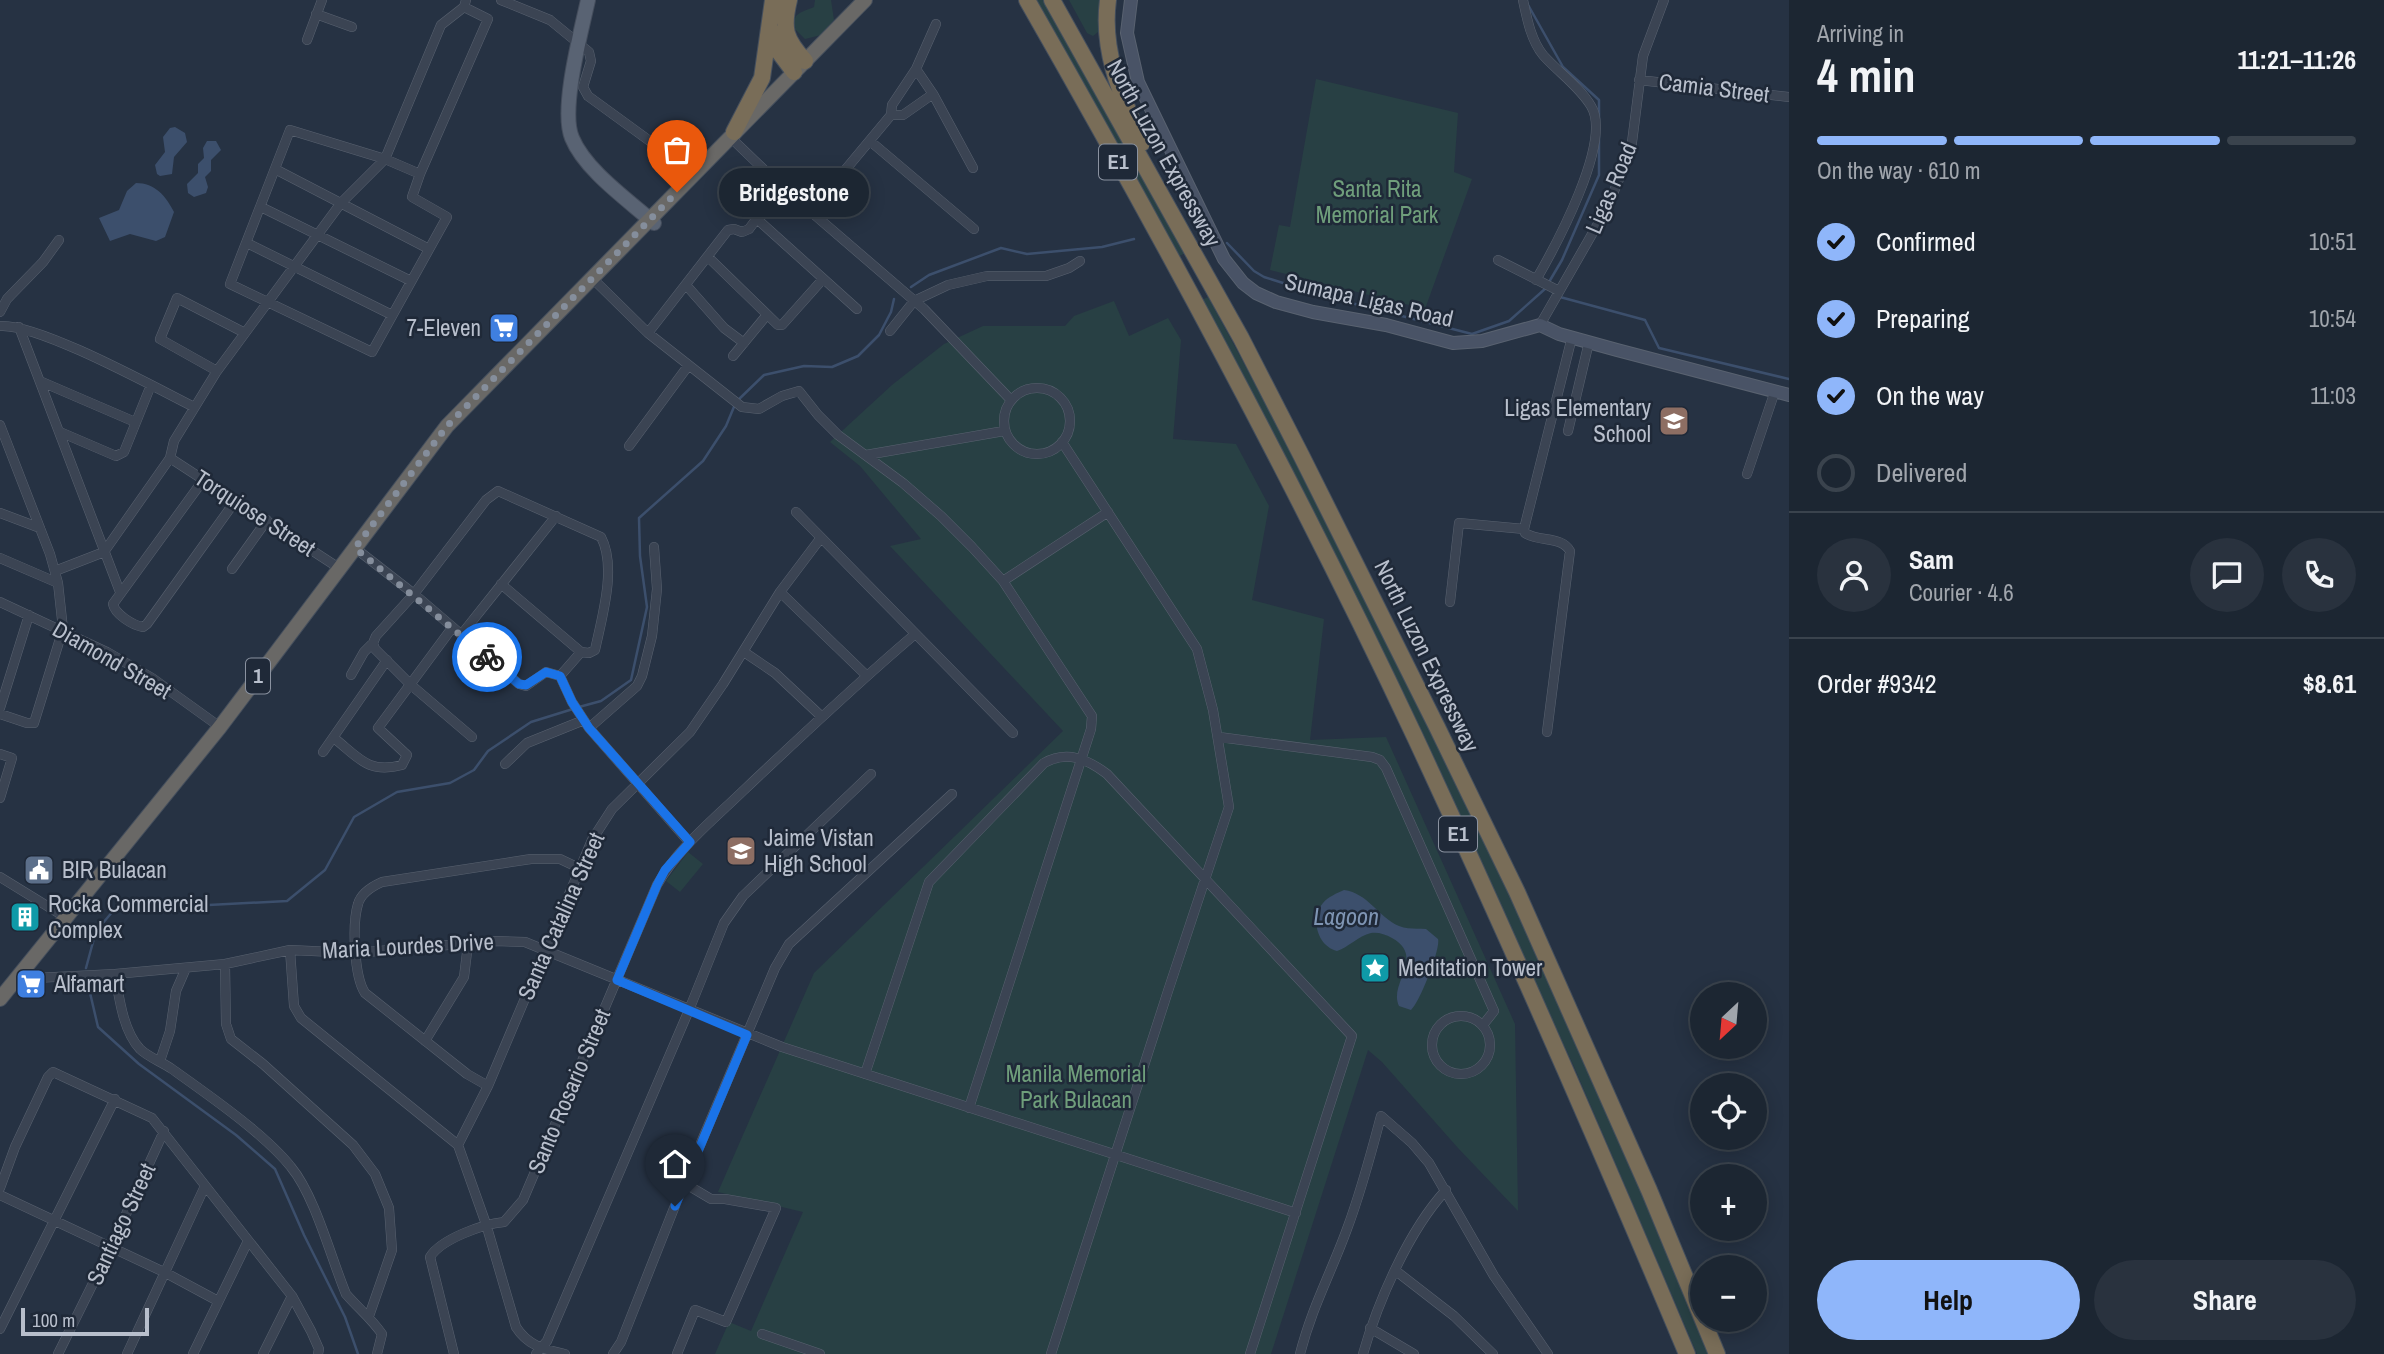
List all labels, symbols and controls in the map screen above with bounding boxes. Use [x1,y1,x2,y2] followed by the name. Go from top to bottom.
[1817,18,1904,49] text: Arriving in
[2237,42,2356,77] text: 11:21–11:26
[1817,44,1916,106] text: 4 min
[1100,54,1229,252] street label: North Luzon Expressway
[1657,65,1771,110] street label: Camia Street
[647,120,707,192] pin
[658,131,696,169] icon: bag
[1577,137,1644,238] street label: Ligas Road
[1099,144,1137,180] road number: E1
[1817,155,1981,186] text: On the way · 610 m
[719,168,870,216] callout: Bridgestone
[1316,173,1439,230] park label: Santa Rita Memorial Park
[739,177,849,208] text: Bridgestone
[1817,223,1855,261] icon: check
[1876,224,1976,259] text: Confirmed
[2309,226,2356,257] text: 10:51
[1282,265,1456,334] street label: Sumapa Ligas Road
[1817,300,1855,338] icon: check
[1876,301,1970,336] text: Preparing
[2309,303,2356,334] text: 10:54
[487,311,521,345] supermarket icon: 7-Eleven
[407,312,481,343] place label: 7-Eleven
[1817,377,1855,415] icon: check
[1876,378,1984,413] text: On the way
[2310,380,2356,411] text: 11:03
[1504,392,1652,449] place label: Ligas Elementary School
[1657,404,1691,438] school or university icon: Ligas Elementary School
[1876,455,1967,490] text: Delivered
[189,462,322,563] street label: Torquiose Street
[1817,538,1891,612] button: person
[2190,538,2264,612] button: chat
[2282,538,2356,612] button: phone
[1909,542,1954,577] text: Sam
[1368,555,1488,757] street label: North Luzon Expressway
[1909,577,2014,608] text: Courier · 4.6
[47,613,177,706] street label: Diamond Street
[452,622,522,692] courier
[468,638,506,676] icon: bike
[246,658,270,694] road number: 1
[1817,666,1937,701] text: Order #9342
[2303,666,2356,701] text: $8.61
[1439,816,1477,852] road number: E1
[764,822,874,879] place label: Jaime Vistan High School
[510,827,611,1004] street label: Santa Catalina Street
[724,834,758,868] school or university icon: Jaime Vistan High School
[22,853,56,887] public building icon: BIR Bulacan
[62,854,167,885] place label: BIR Bulacan
[48,888,208,945] place label: Rocka Commercial Complex
[8,900,42,934] building icon: Rocka Commercial Complex
[1313,900,1379,932] water label: Lagoon
[321,926,495,965] street label: Maria Lourdes Drive
[1358,951,1392,985] place icon: Meditation Tower
[1398,952,1543,983] place label: Meditation Tower
[14,967,48,1001] supermarket icon: Alfamart
[53,968,124,999] place label: Alfamart
[1690,982,1768,1059] north arrow
[1690,982,1767,1332] map controls
[520,1004,617,1178] street label: Santo Rosario Street
[1006,1058,1146,1115] park label: Manila Memorial Park Bulacan
[1690,1073,1767,1150] button: locate
[645,1134,705,1206] pin
[656,1145,694,1183] icon: home
[79,1158,162,1290] street label: Santiago Street
[1690,1164,1767,1241] button: +
[1690,1255,1767,1332] button: −
[1817,1260,2080,1340] button: Help
[2094,1260,2356,1340] button: Share
[21,1305,149,1337] scale bar
[32,1307,75,1333] text: 100 m

